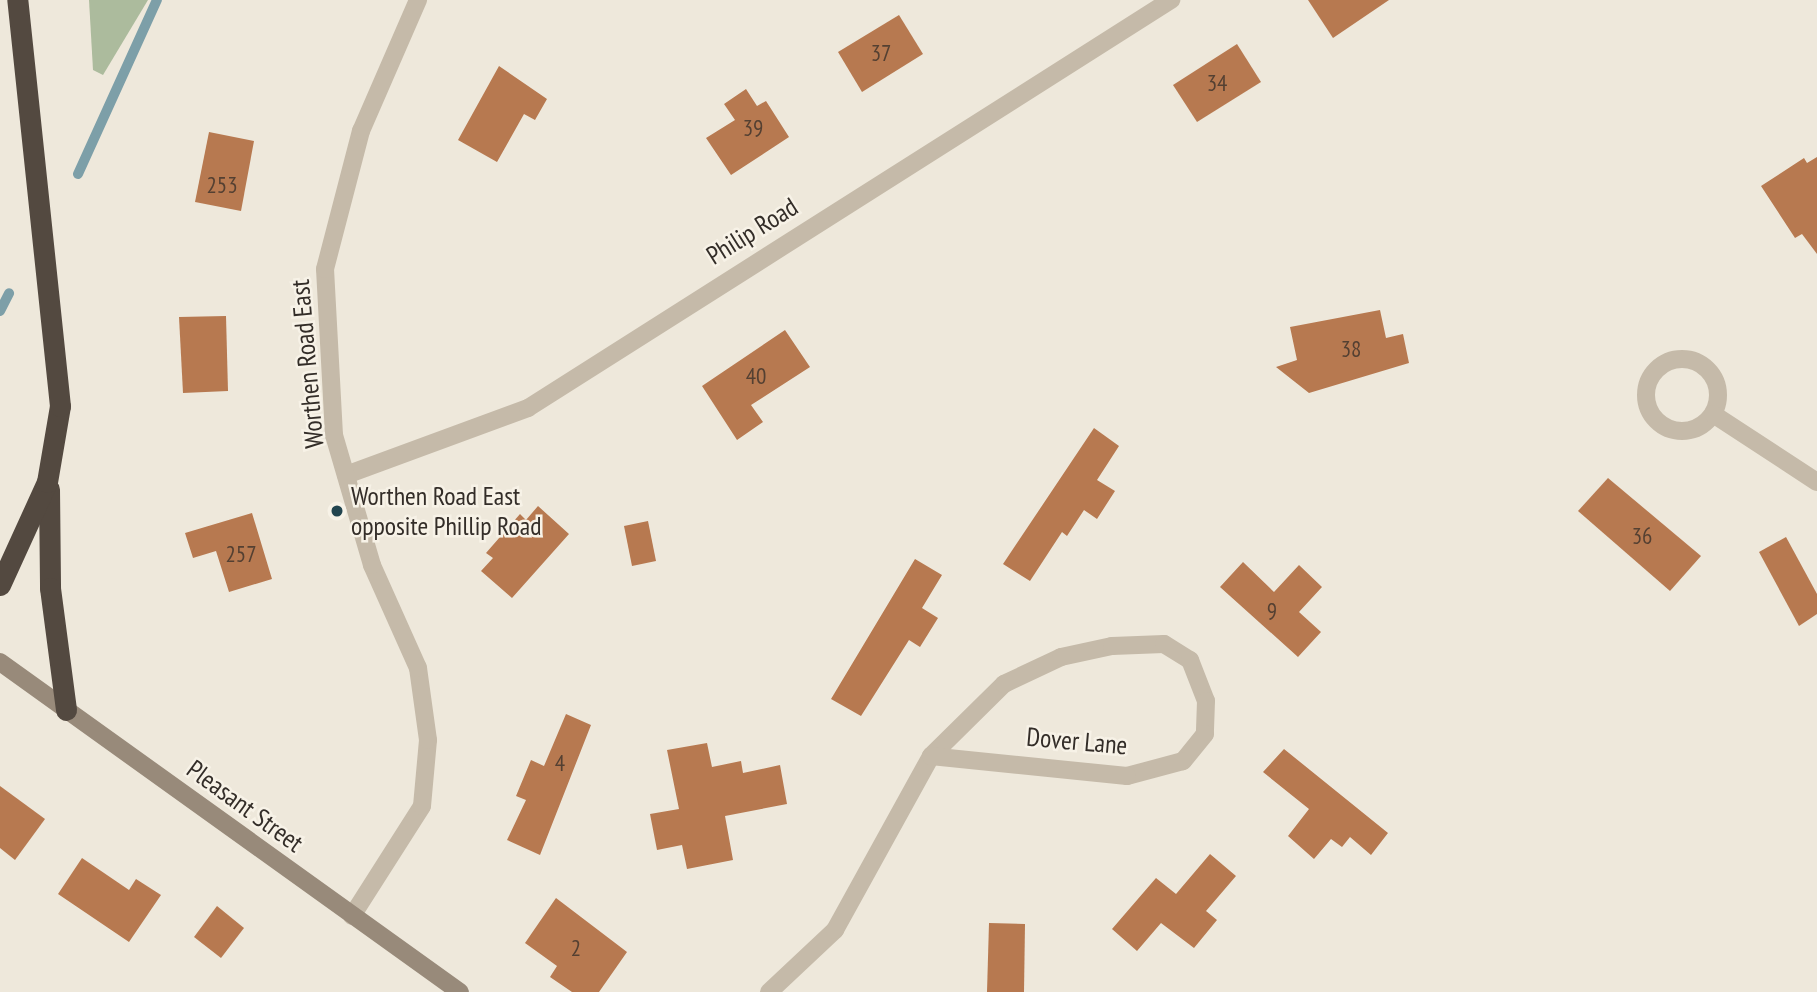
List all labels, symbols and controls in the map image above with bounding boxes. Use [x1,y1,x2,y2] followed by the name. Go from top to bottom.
[871,39,891,67] house number: 37
[1207,69,1227,97] house number: 34
[743,114,763,142] house number: 39
[206,171,238,199] house number: 253
[701,191,803,271] street label: Philip Road
[284,278,330,450] street label: Worthen Road East
[1341,335,1361,363] house number: 38
[746,362,766,390] house number: 40
[351,480,541,542] place label: Worthen Road East opposite Phillip Road
[329,503,345,519] marker: Worthen Road East opposite Phillip Road
[1632,522,1652,550] house number: 36
[225,540,257,568] house number: 257
[1267,597,1277,625] house number: 9
[1025,721,1129,761] street label: Dover Lane
[555,749,565,777] house number: 4
[181,753,309,859] street label: Pleasant Street
[571,934,581,962] house number: 2

